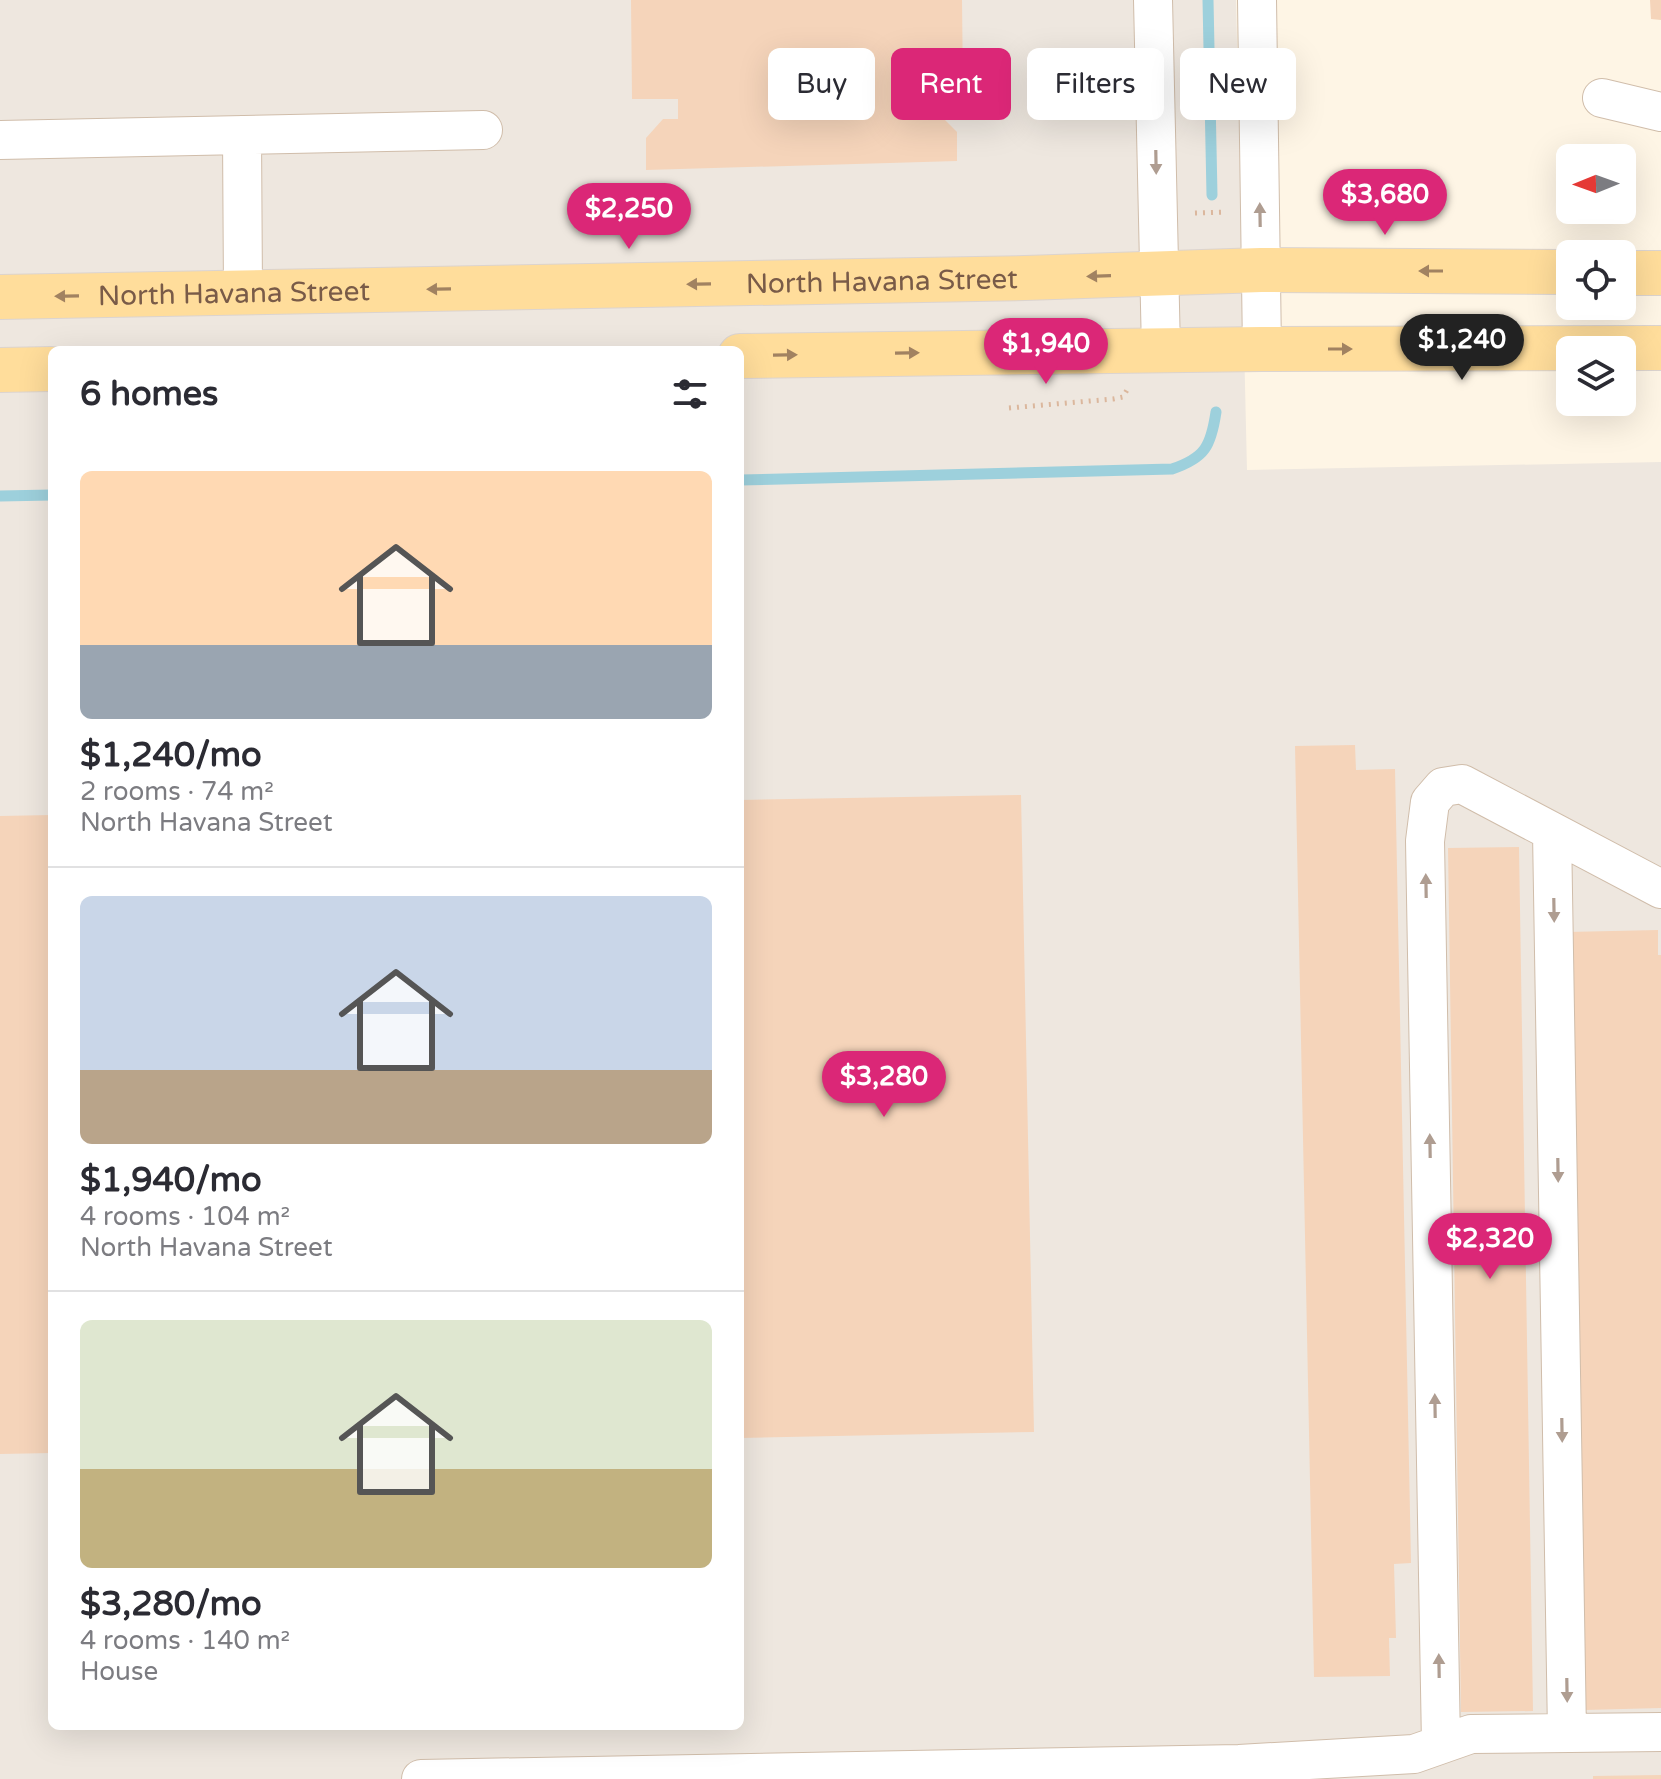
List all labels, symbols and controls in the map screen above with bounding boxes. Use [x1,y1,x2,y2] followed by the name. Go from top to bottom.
[768,48,875,120] chip: Buy
[891,48,1011,120] chip: Rent
[1027,48,1164,120] chip: Filters
[1180,48,1296,120] chip: New
[1556,144,1636,224] north arrow
[1556,144,1636,416] map controls
[1150,150,1163,175] one-way arrow
[1320,169,1450,237] pin: $3,680
[1341,179,1429,210] text: $3,680
[564,183,694,251] pin: $2,250
[585,193,673,224] text: $2,250
[1254,202,1266,227] one-way arrow
[1556,240,1636,320] button: locate
[746,262,1019,301] street label: North Havana Street
[1418,265,1443,277] one-way arrow
[1086,269,1111,282] one-way arrow
[98,274,371,313] street label: North Havana Street
[686,278,711,290] one-way arrow
[426,282,451,295] one-way arrow
[54,290,79,302] one-way arrow
[1397,314,1527,382] pin: $1,240
[981,318,1111,386] pin: $1,940
[1418,324,1506,355] text: $1,240
[1002,328,1090,359] text: $1,940
[1556,336,1636,416] button: layers
[1328,343,1353,355] one-way arrow
[895,347,920,359] one-way arrow
[773,349,798,361] one-way arrow
[668,372,712,416] icon: filters
[80,374,218,415] text: 6 homes
[324,523,468,667] icon: home
[80,735,262,776] text: $1,240/mo
[80,776,274,807] text: 2 rooms · 74 m²
[80,807,333,838] text: North Havana Street
[1419,873,1432,898] one-way arrow
[1547,898,1560,923] one-way arrow
[324,948,468,1092] icon: home
[819,1051,949,1119] pin: $3,280
[840,1061,928,1092] text: $3,280
[1424,1133,1436,1158] one-way arrow
[1552,1158,1564,1183] one-way arrow
[80,1160,262,1201] text: $1,940/mo
[80,1201,290,1232] text: 4 rooms · 104 m²
[1425,1213,1555,1281] pin: $2,320
[1446,1223,1534,1254] text: $2,320
[80,1232,333,1263] text: North Havana Street
[324,1372,468,1516] icon: home
[1429,1393,1441,1418] one-way arrow
[1556,1418,1569,1443] one-way arrow
[80,1584,262,1625] text: $3,280/mo
[80,1625,290,1656] text: 4 rooms · 140 m²
[1433,1653,1446,1678] one-way arrow
[80,1656,158,1687] text: House
[1561,1678,1573,1703] one-way arrow

